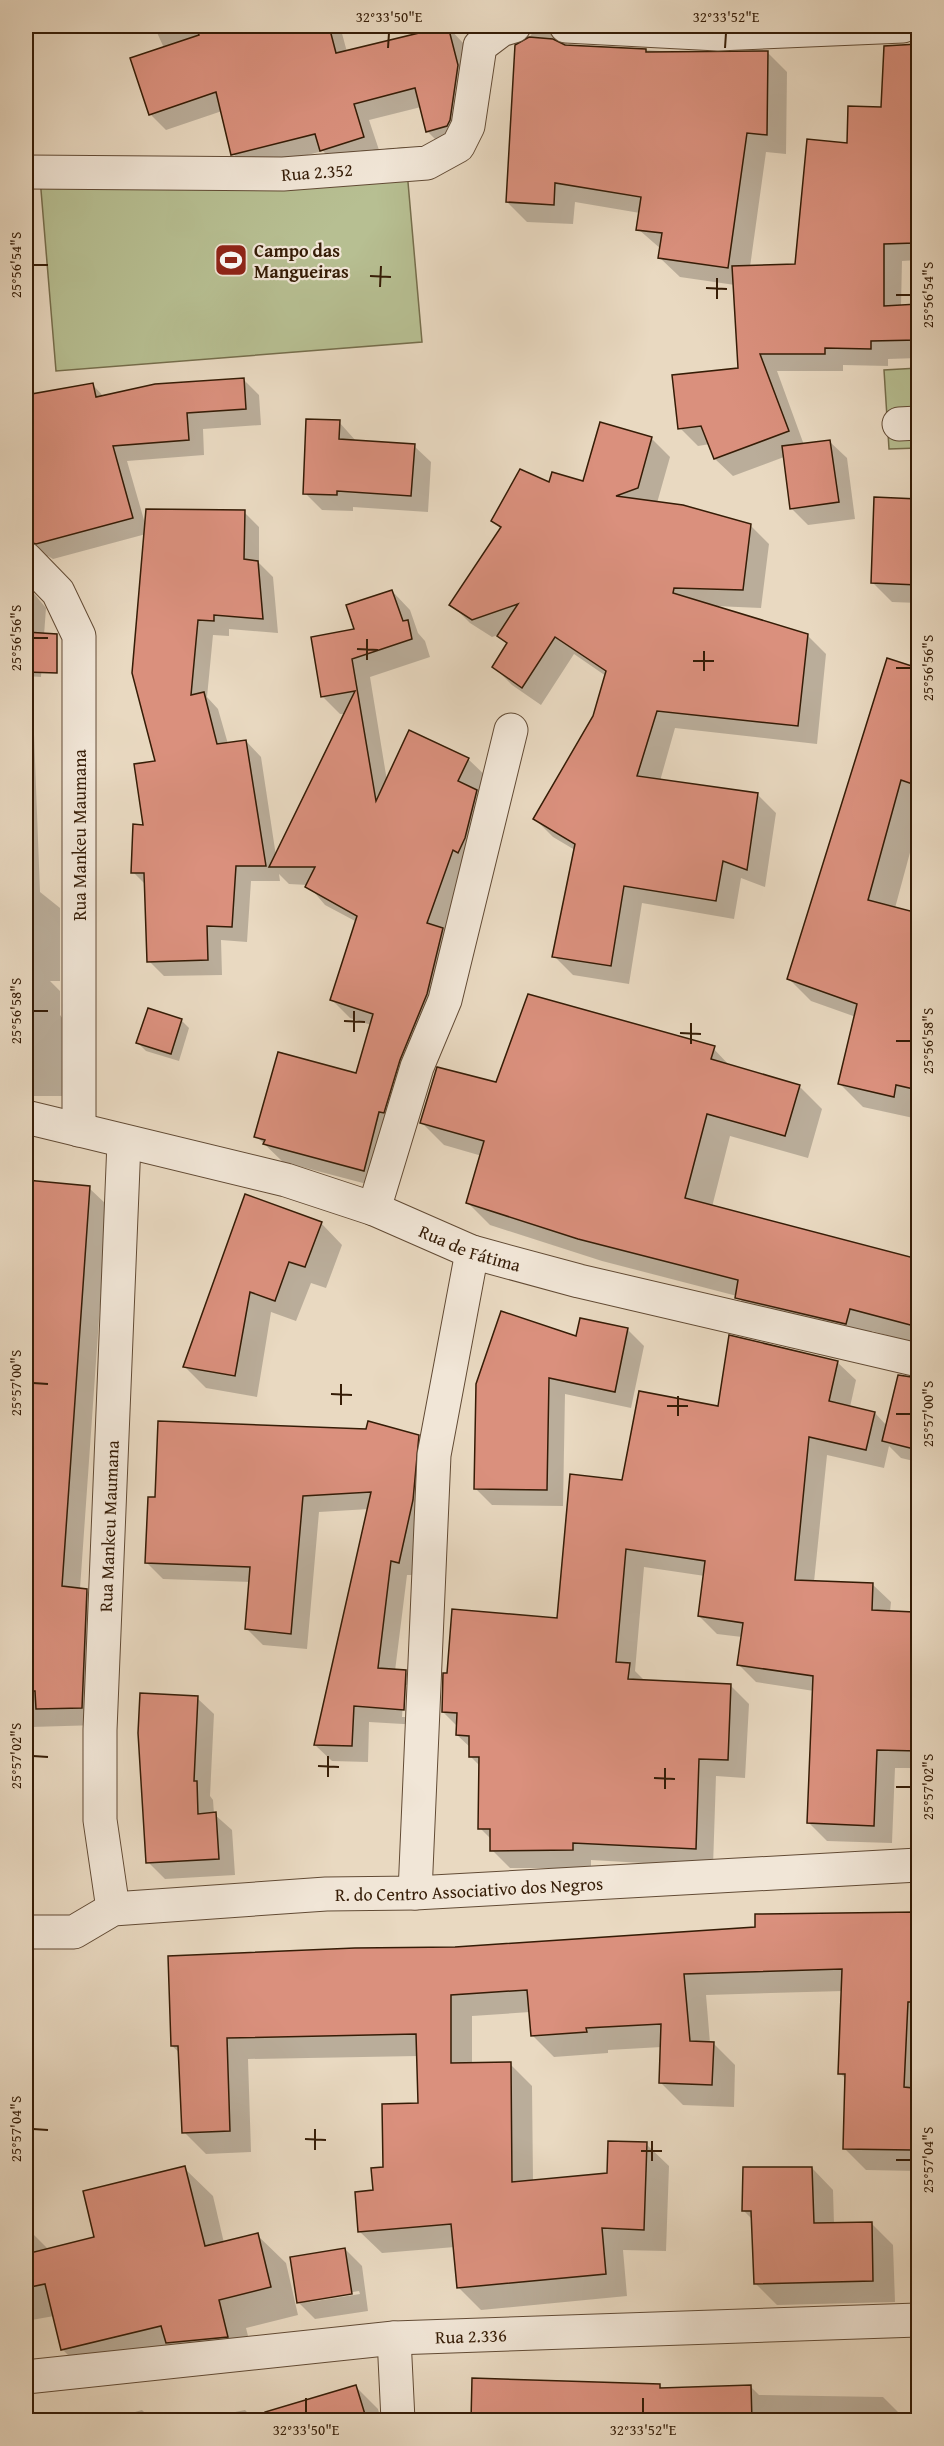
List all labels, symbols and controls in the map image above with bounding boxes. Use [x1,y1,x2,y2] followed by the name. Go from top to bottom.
[356,6,423,27] text: 32°33'50"E
[693,6,760,27] text: 32°33'52"E
[280,155,354,188] street label: Rua 2.352
[5,232,26,298] text: 25°56'54"S
[254,237,349,285] place label: Campo das Mangueiras
[213,242,249,278] sports icon: Campo das Mangueiras
[917,262,938,328] text: 25°56'54"S
[5,605,26,671] text: 25°56'56"S
[917,635,938,701] text: 25°56'56"S
[66,749,93,921] street label: Rua Mankeu Maumana
[5,978,26,1044] text: 25°56'58"S
[917,1008,938,1074] text: 25°56'58"S
[415,1217,524,1278] street label: Rua de Fátima
[5,1350,26,1416] text: 25°57'00"S
[917,1381,938,1447] text: 25°57'00"S
[91,1439,125,1613] street label: Rua Mankeu Maumana
[5,1723,26,1789] text: 25°57'02"S
[917,1754,938,1820] text: 25°57'02"S
[335,1869,604,1907] street label: R. do Centro Associativo dos Negros
[5,2096,26,2162] text: 25°57'04"S
[917,2127,938,2193] text: 25°57'04"S
[435,2321,507,2350] street label: Rua 2.336
[273,2419,340,2440] text: 32°33'50"E
[610,2419,677,2440] text: 32°33'52"E

